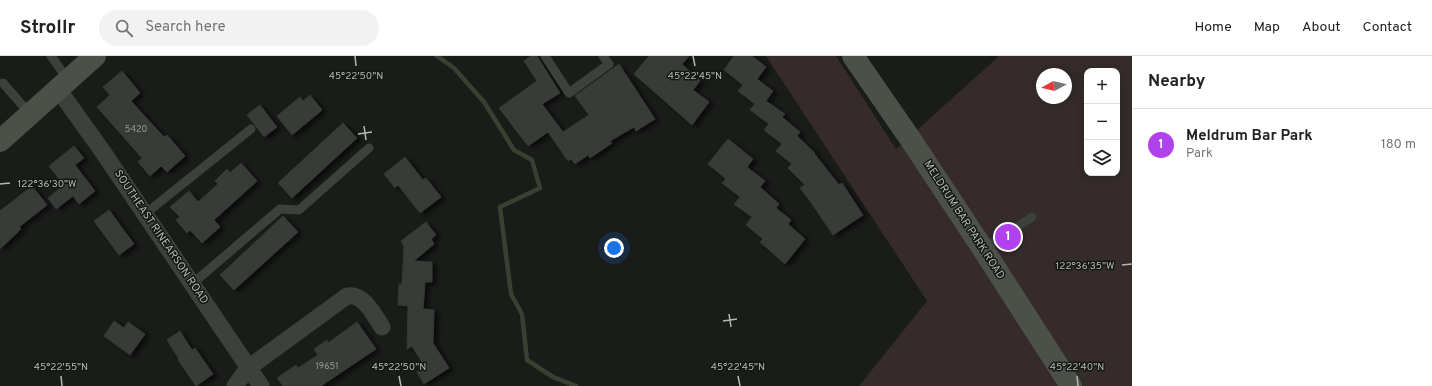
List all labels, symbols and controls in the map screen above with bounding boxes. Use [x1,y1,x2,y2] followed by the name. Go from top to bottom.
[99,10,379,46] search box
[20,16,75,40] text: Strollr
[113,17,135,39] icon: search
[145,18,225,37] text: Search here
[1195,19,1232,36] text: Home
[1254,19,1280,36] text: Map
[1302,19,1341,36] text: About
[1363,19,1412,36] text: Contact
[1036,68,1072,104] north arrow
[1084,68,1120,176] map controls
[1084,68,1120,104] button: +
[329,70,383,83] text: 45°22'50"N
[668,70,722,83] text: 45°22'45"N
[1148,71,1205,93] text: Nearby
[1084,104,1120,140] button: −
[125,124,148,135] house number: 5420
[1186,127,1313,146] text: Meldrum Bar Park
[1158,137,1164,153] text: 1
[1381,137,1416,153] text: 180 m
[1084,140,1120,176] button: layers
[1186,146,1213,162] text: Park
[920,158,1008,282] street label: MELDRUM BAR PARK ROAD
[111,167,211,307] street label: SOUTHEAST RINEARSON ROAD
[18,178,76,191] text: 122°36'30"W
[995,222,1021,252] pin: 1
[604,238,624,258] your location
[1056,260,1114,273] text: 122°36'35"W
[34,361,88,374] text: 45°22'55"N
[315,361,339,372] house number: 19651
[372,361,426,374] text: 45°22'50"N
[711,361,765,374] text: 45°22'45"N
[1050,361,1104,374] text: 45°22'40"N

